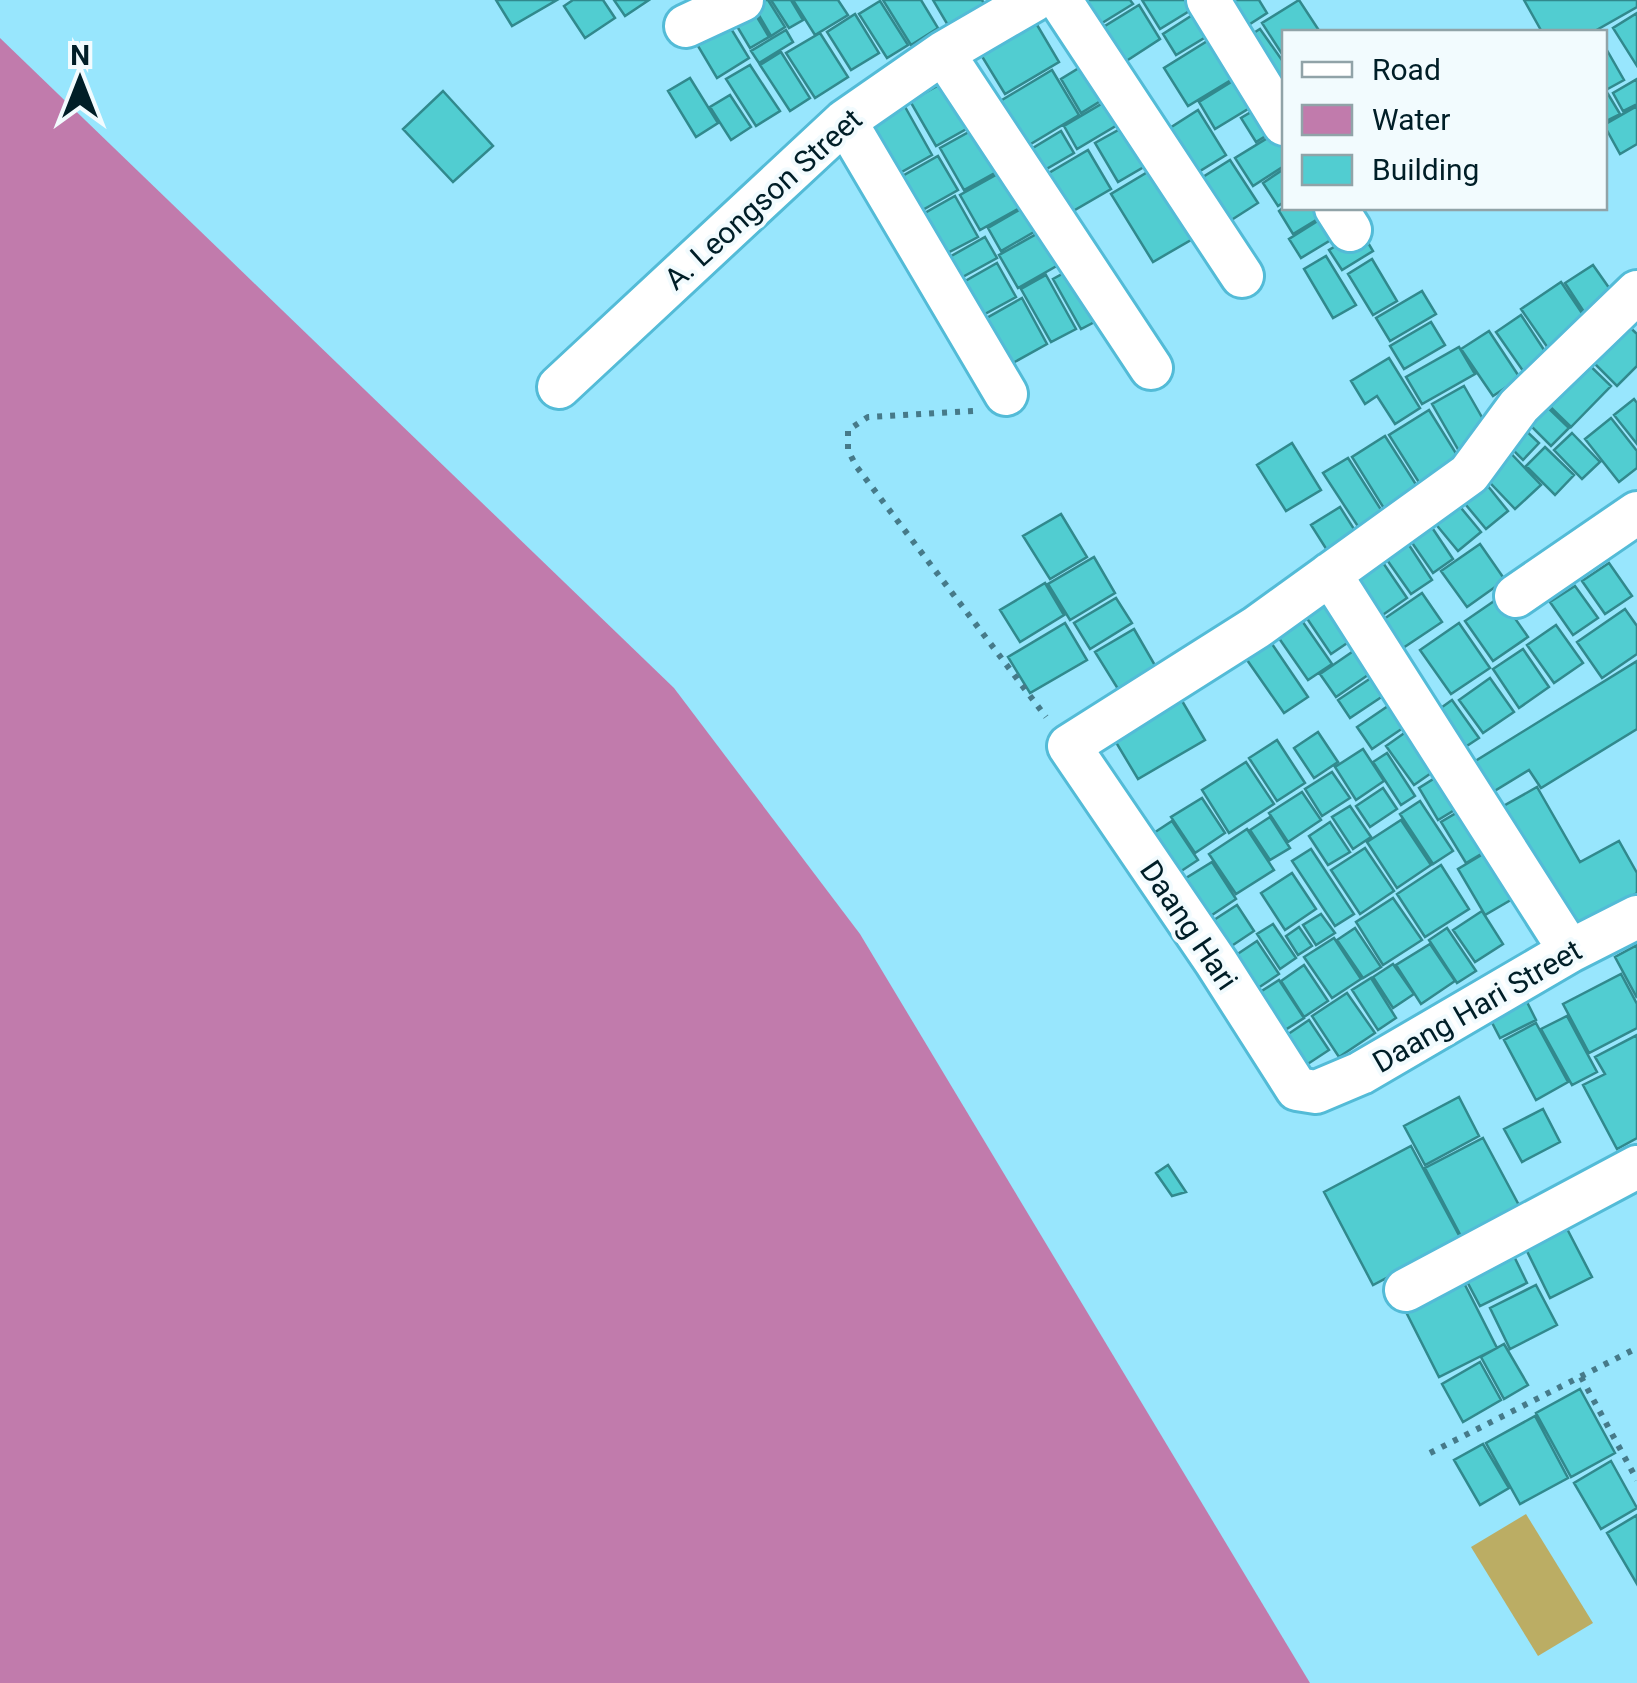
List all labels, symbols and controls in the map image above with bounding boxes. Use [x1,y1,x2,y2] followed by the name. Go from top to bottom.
[30,30,130,130] north arrow
[1282,30,1607,210] legend
[70,39,90,72] text: N
[1372,52,1441,87] text: Road
[657,101,869,297] street label: A. Leongson Street
[1372,102,1450,137] text: Water
[1372,152,1479,187] text: Building
[1133,854,1245,996] street label: Daang Hari
[1367,932,1587,1080] street label: Daang Hari Street

